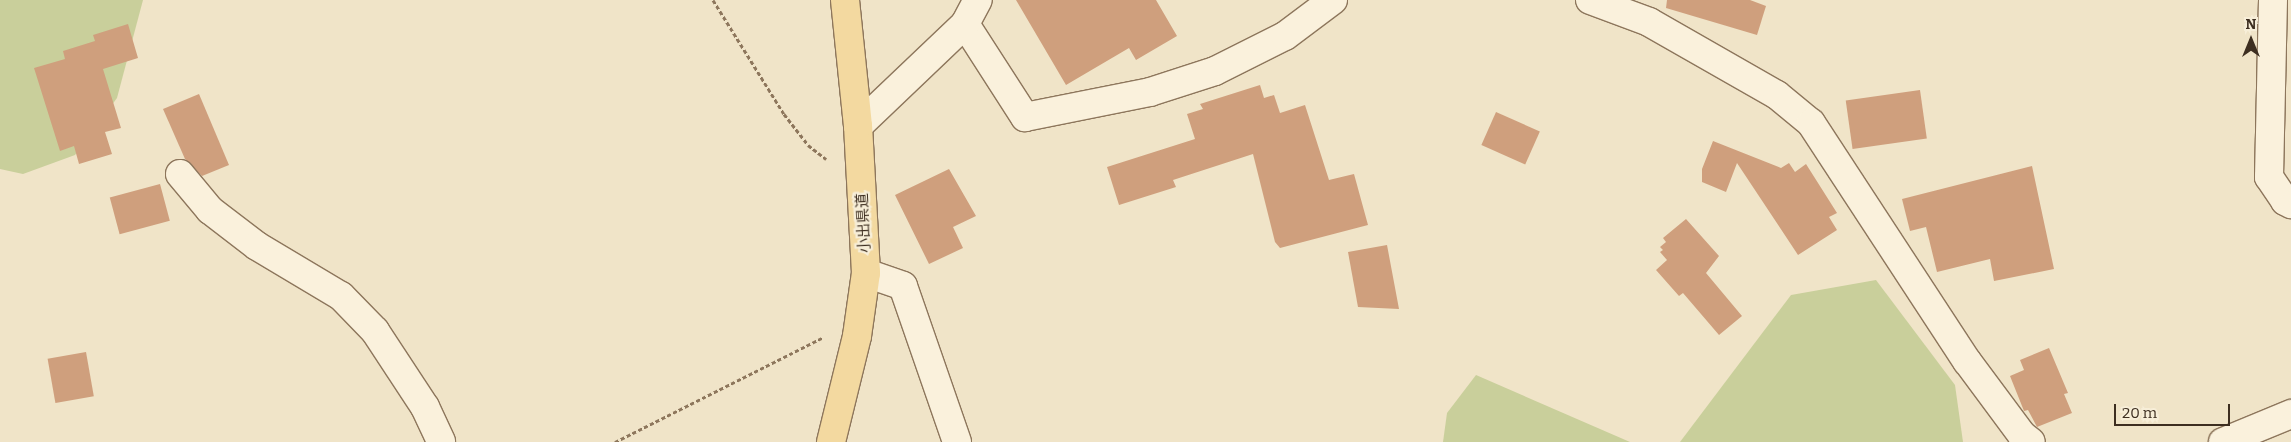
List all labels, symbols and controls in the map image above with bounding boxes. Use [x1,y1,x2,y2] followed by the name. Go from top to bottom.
[2226,15,2276,65] north arrow
[2246,16,2256,33] text: N
[853,193,875,253] street label: 小出県道
[2116,394,2232,426] scale bar
[2122,404,2157,422] text: 20 m

